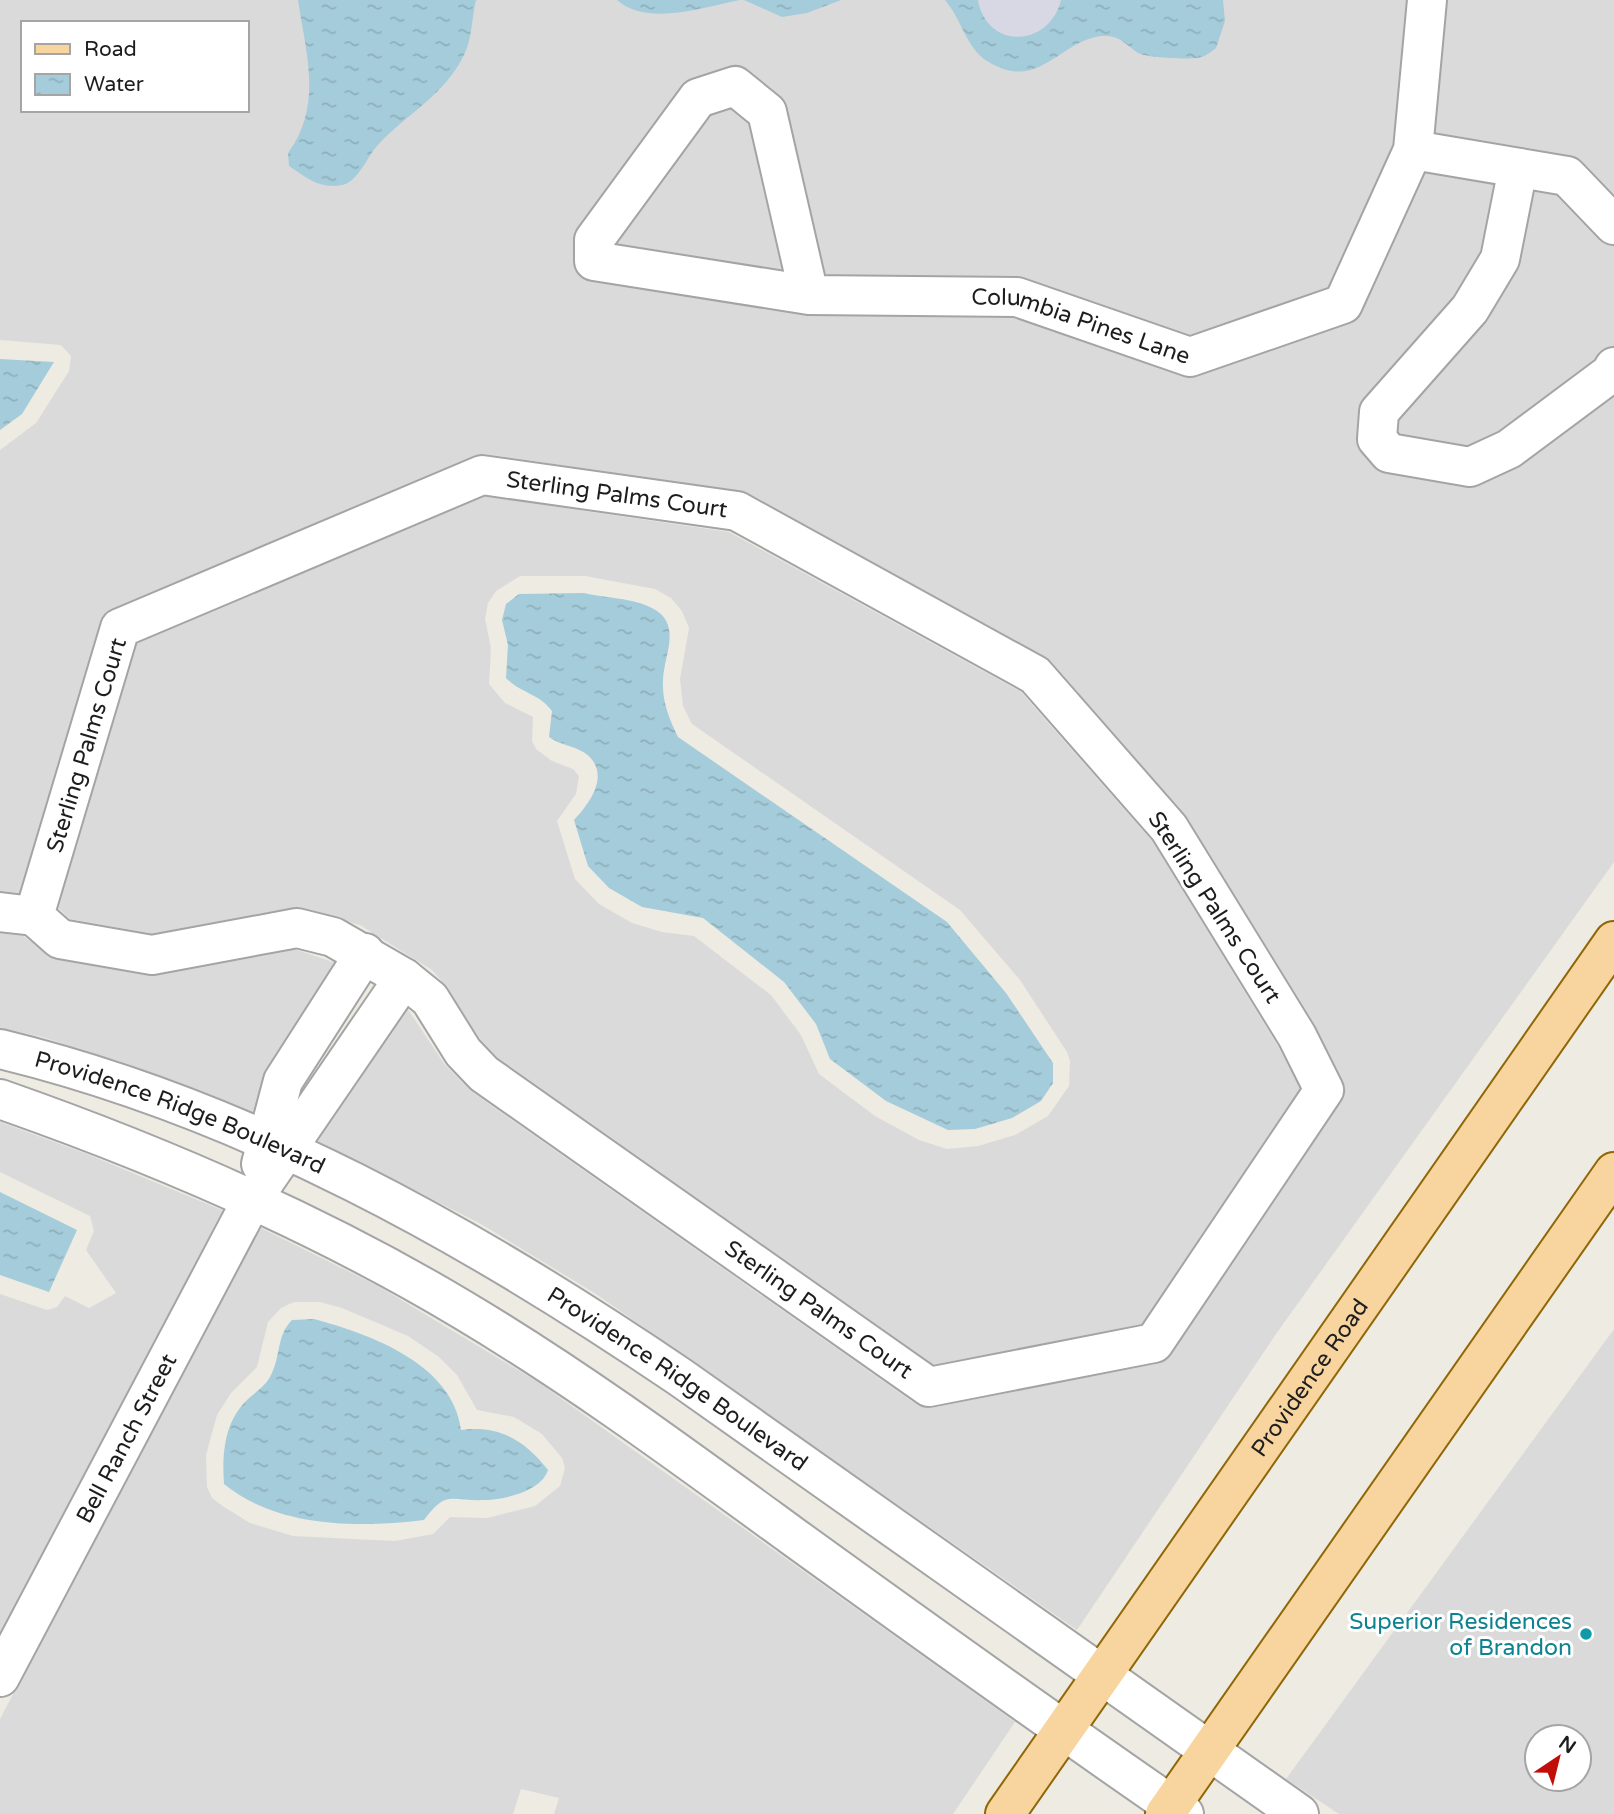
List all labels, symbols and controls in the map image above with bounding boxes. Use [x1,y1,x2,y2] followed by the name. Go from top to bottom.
[21,21,248,112] legend
[84,37,137,62] text: Road
[84,72,144,97] text: Water
[971,284,1194,371] street label: Columbia Pines Lane
[505,466,729,524] street label: Sterling Palms Court
[41,634,133,856] street label: Sterling Palms Court
[1142,806,1287,1009] street label: Sterling Palms Court
[31,1046,329,1181] street label: Providence Ridge Boulevard
[719,1234,918,1385] street label: Sterling Palms Court
[542,1281,813,1478] street label: Providence Ridge Boulevard
[1245,1294,1375,1463] street label: Providence Road
[71,1349,183,1528] street label: Bell Ranch Street
[1349,1608,1572,1662] place label: Superior Residences of Brandon
[1578,1626,1594,1642] marker: Superior Residences of Brandon
[1523,1723,1593,1793] north arrow
[1555,1732,1580,1758] text: N

